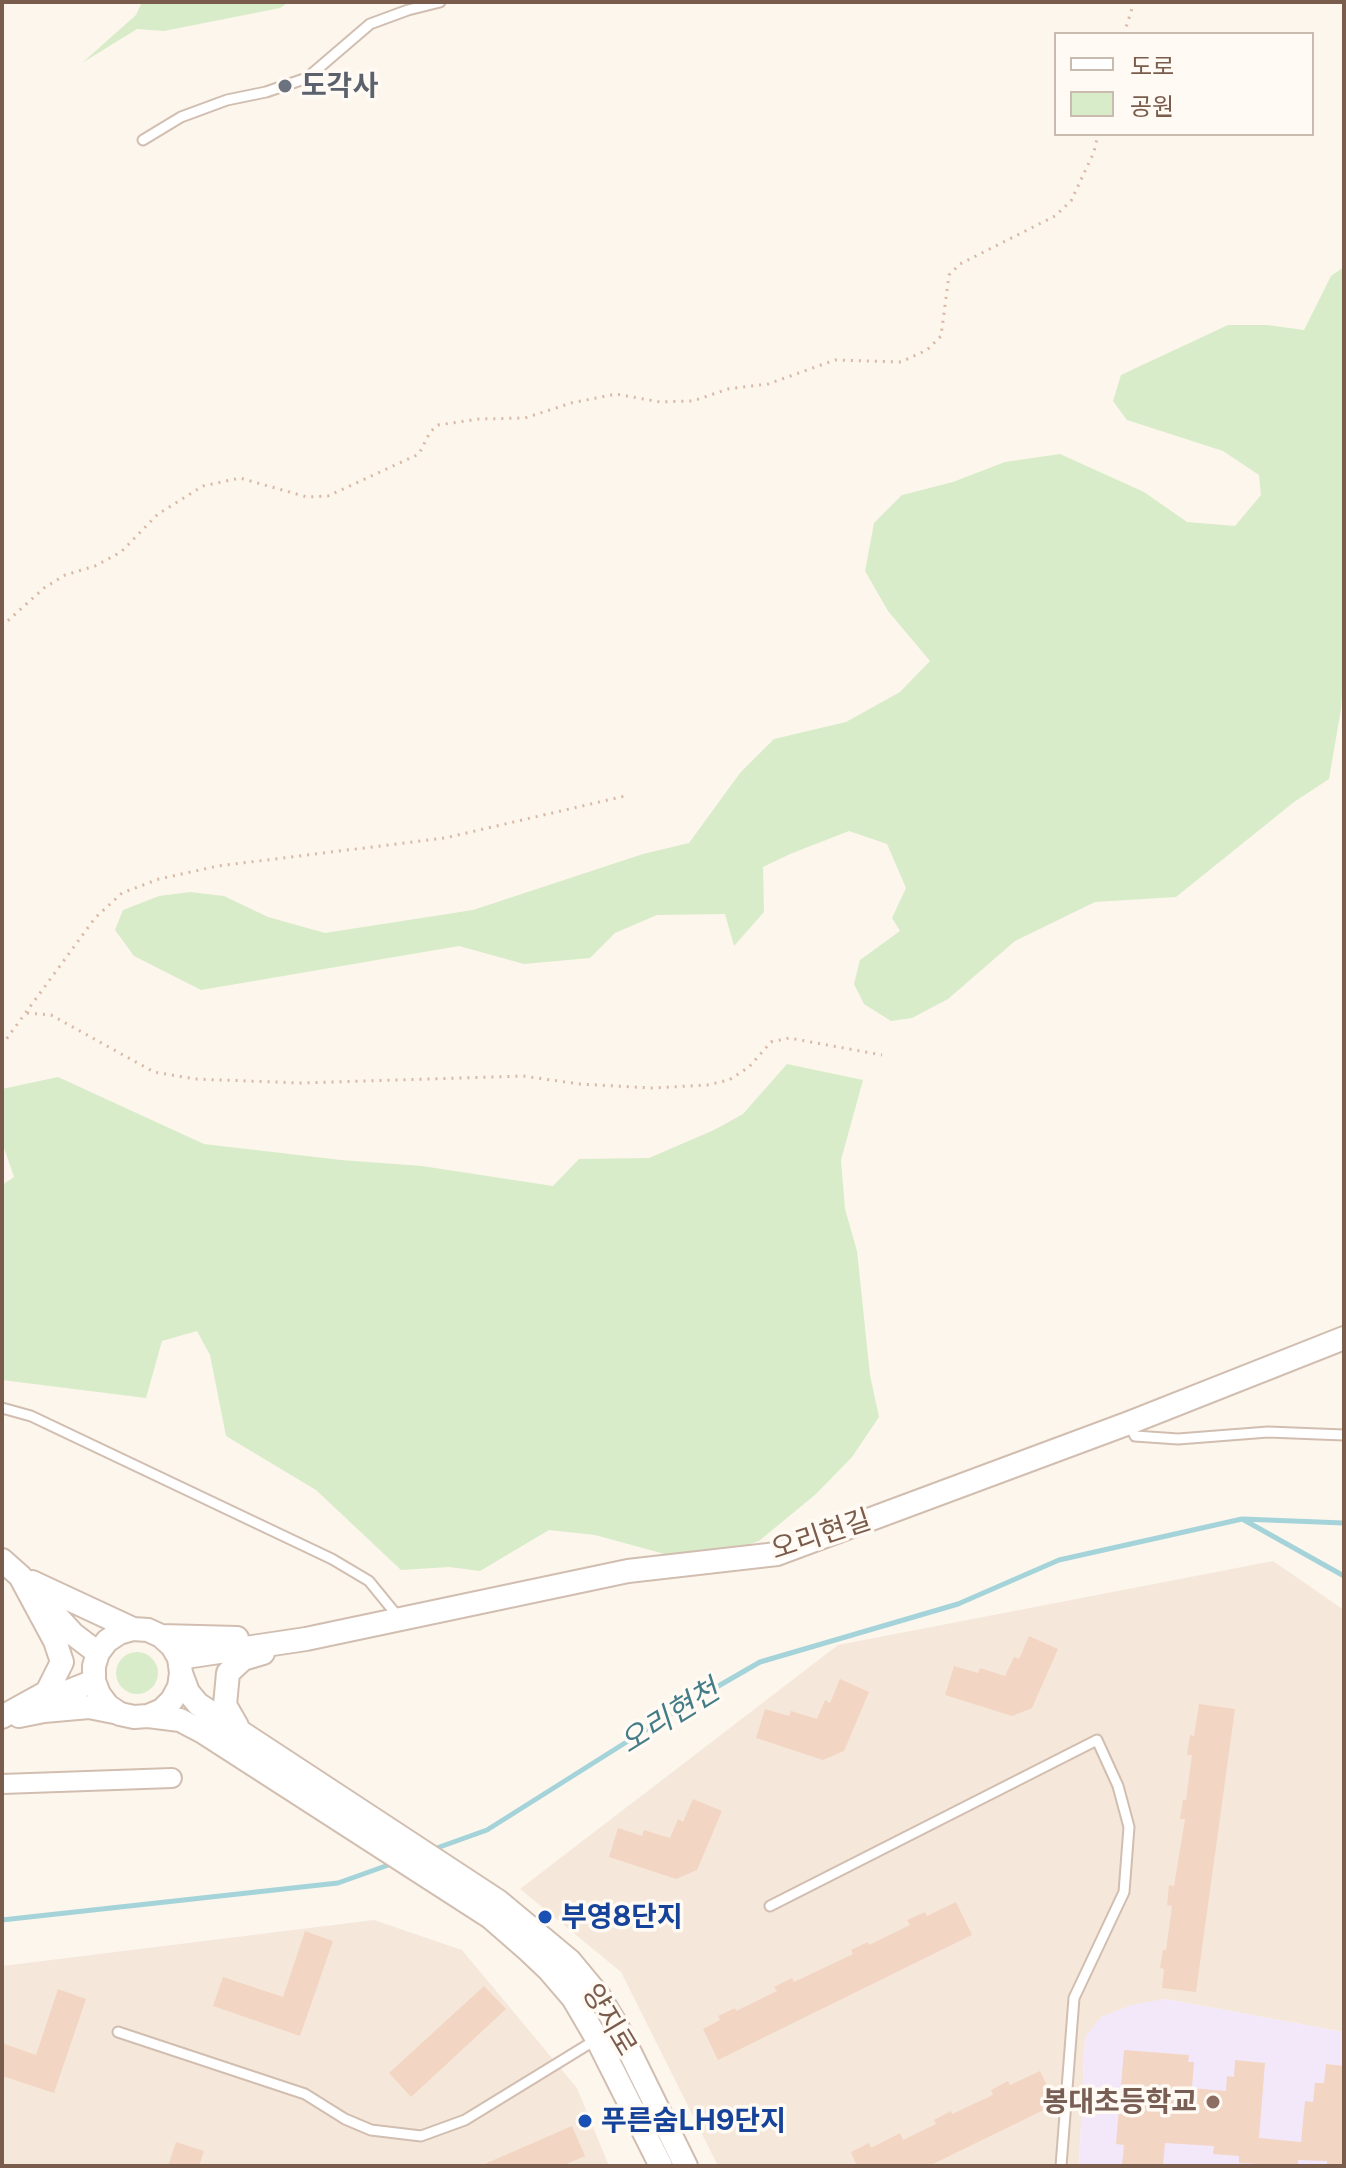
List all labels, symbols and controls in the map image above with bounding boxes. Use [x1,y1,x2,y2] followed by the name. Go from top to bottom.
[1054,32,1314,136] legend
[1130,52,1174,80] text: 도로
[301,69,378,103] place label: 도각사
[276,77,294,95] marker: 도각사
[1130,92,1174,120] text: 공원
[767,1503,875,1567] street label: 오리현길
[614,1672,726,1762] water label: 오리현천
[561,1900,683,1934] place label: 부영8단지
[536,1908,554,1926] marker: 부영8단지
[575,1978,643,2062] street label: 양지로
[1042,2085,1197,2119] place label: 봉대초등학교
[1204,2093,1222,2111] marker: 봉대초등학교
[601,2104,786,2138] place label: 푸른숨LH9단지
[576,2112,594,2130] marker: 푸른숨LH9단지

